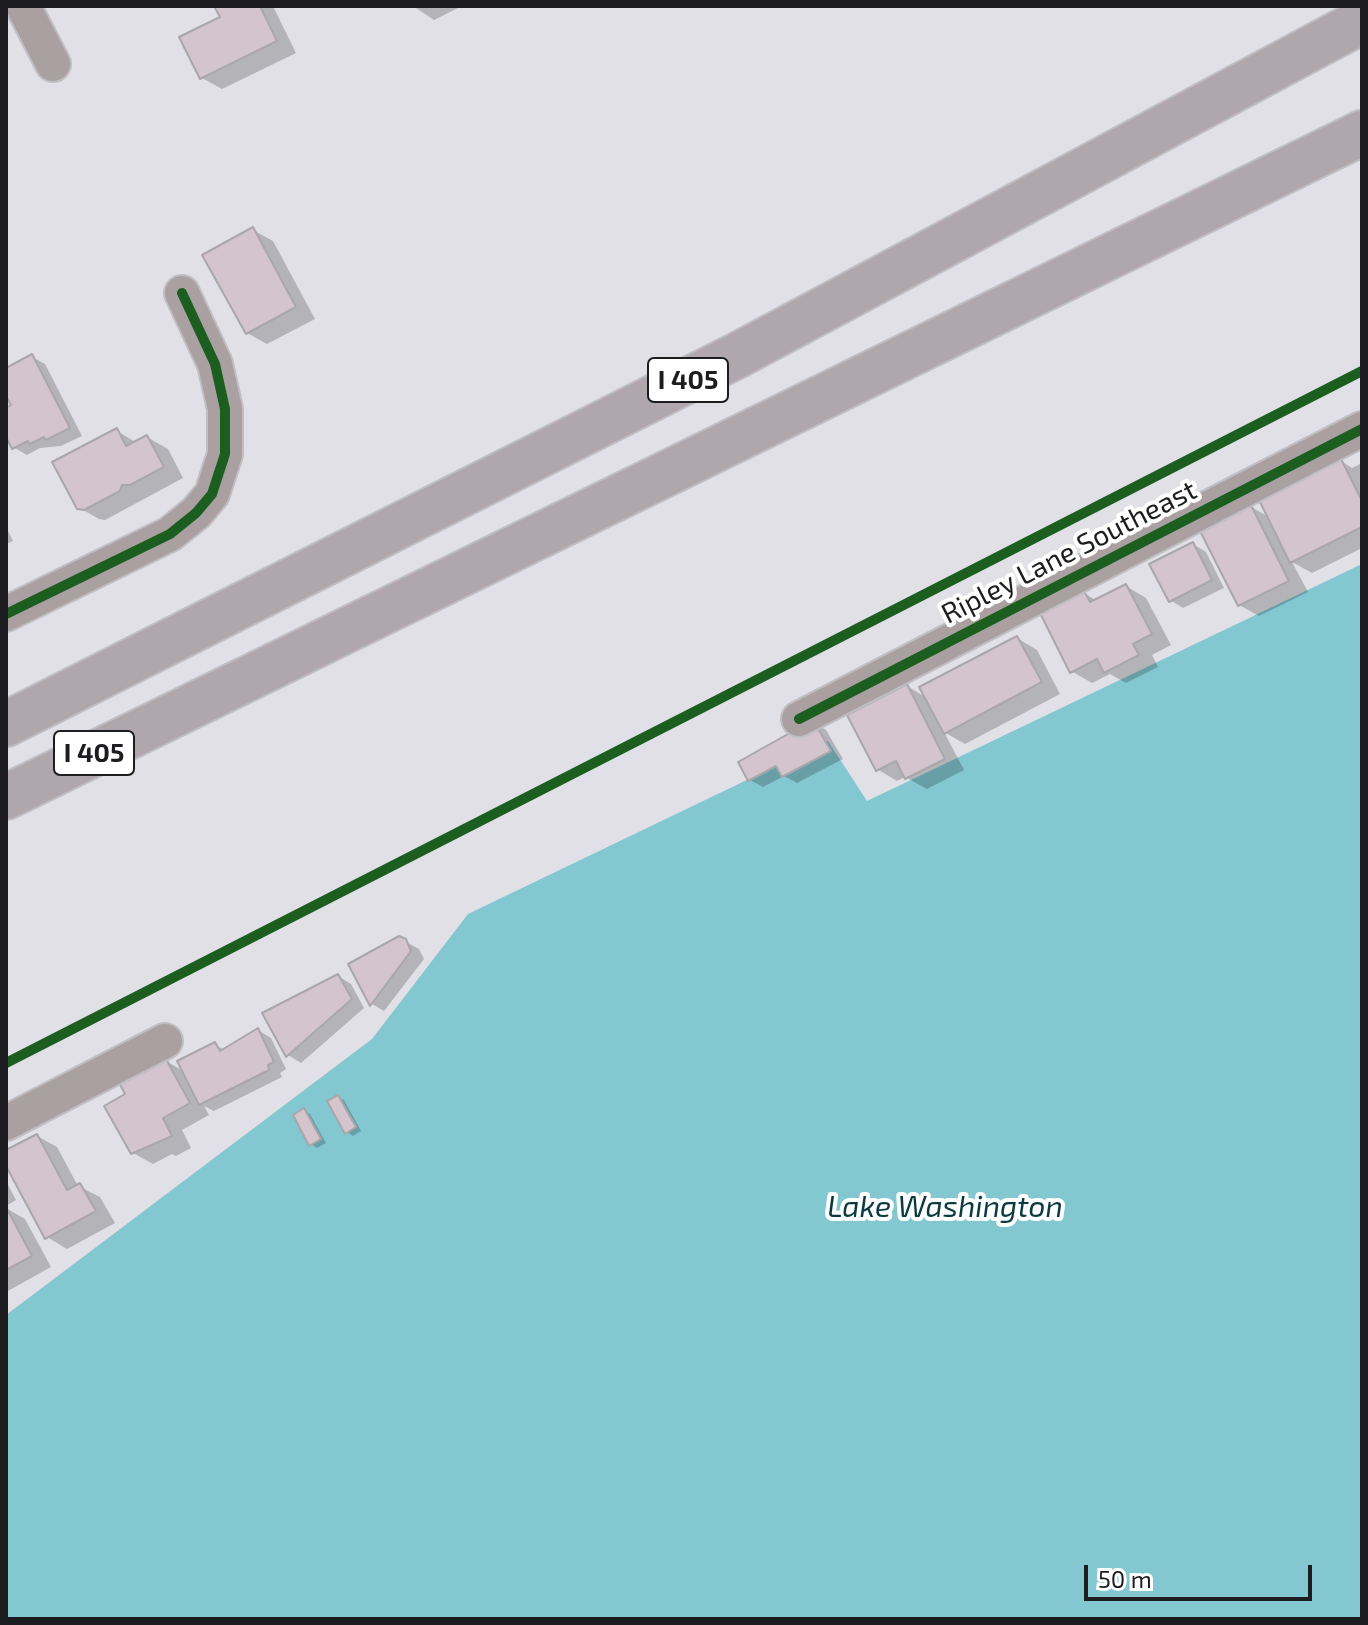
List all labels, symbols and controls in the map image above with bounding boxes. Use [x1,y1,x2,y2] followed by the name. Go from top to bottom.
[648,358,728,402] road number: I 405
[936,473,1202,631] street label: Ripley Lane Southeast
[54,731,134,775] road number: I 405
[827,1189,1063,1225] water label: Lake Washington
[1088,1549,1316,1599] scale bar
[1098,1564,1152,1593] text: 50 m

